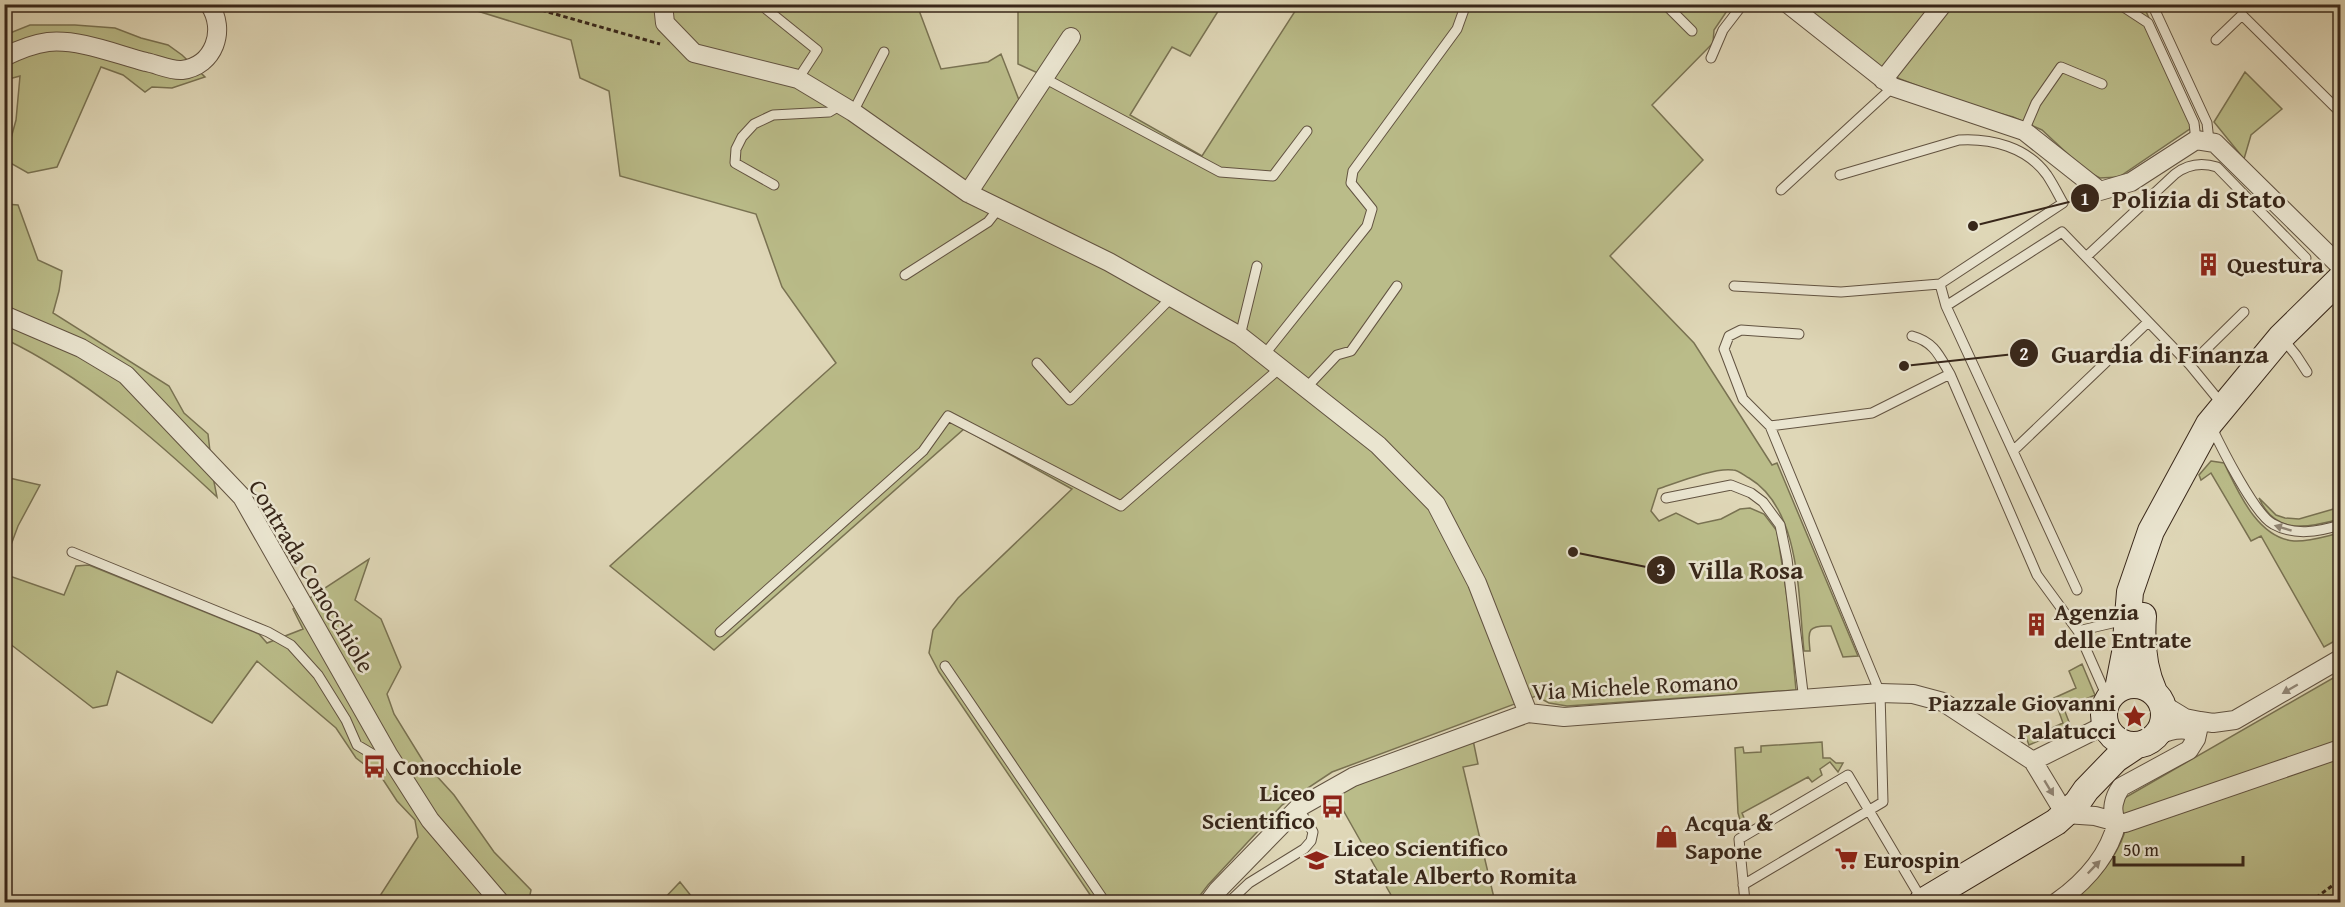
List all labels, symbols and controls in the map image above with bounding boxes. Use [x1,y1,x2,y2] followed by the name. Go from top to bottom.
[2070,176,2298,220] callout: Polizia di Stato
[2112,179,2286,218] text: Polizia di Stato
[2080,185,2090,212] text: 1
[2227,247,2325,282] place label: Questura
[2196,251,2222,277] building icon: Questura
[2009,331,2281,375] callout: Guardia di Finanza
[2051,334,2270,373] text: Guardia di Finanza
[2019,340,2029,367] text: 2
[240,473,384,679] street label: Contrada Conocchiole
[2274,523,2292,532] one-way arrow
[1646,548,1815,592] callout: Villa Rosa
[1688,550,1804,589] text: Villa Rosa
[1656,556,1666,583] text: 3
[2054,594,2192,657] place label: Agenzia delle Entrate
[2023,612,2049,638] building icon: Agenzia delle Entrate
[1531,663,1739,709] street label: Via Michele Romano
[2282,683,2298,694] one-way arrow
[1928,685,2116,748] place label: Piazzale Giovanni Palatucci
[2121,703,2147,729] place icon: Piazzale Giovanni Palatucci
[393,749,522,784] place label: Conocchiole
[362,753,388,779] bus stop icon: Conocchiole
[1202,775,1315,838] place label: Liceo Scientifico
[2043,780,2054,796] one-way arrow
[1320,793,1346,819] bus stop icon: Liceo Scientifico
[1685,805,1773,868] place label: Acqua & Sapone
[1654,823,1680,849] shop icon: Acqua & Sapone
[2114,829,2243,867] scale bar
[1334,830,1577,893] place label: Liceo Scientifico Statale Alberto Romita
[2123,836,2159,863] text: 50 m
[1864,842,1960,877] place label: Eurospin
[1833,846,1859,872] supermarket icon: Eurospin
[1303,848,1329,874] school or university icon: Liceo Scientifico Statale Alberto Romita
[2087,860,2101,874] one-way arrow

